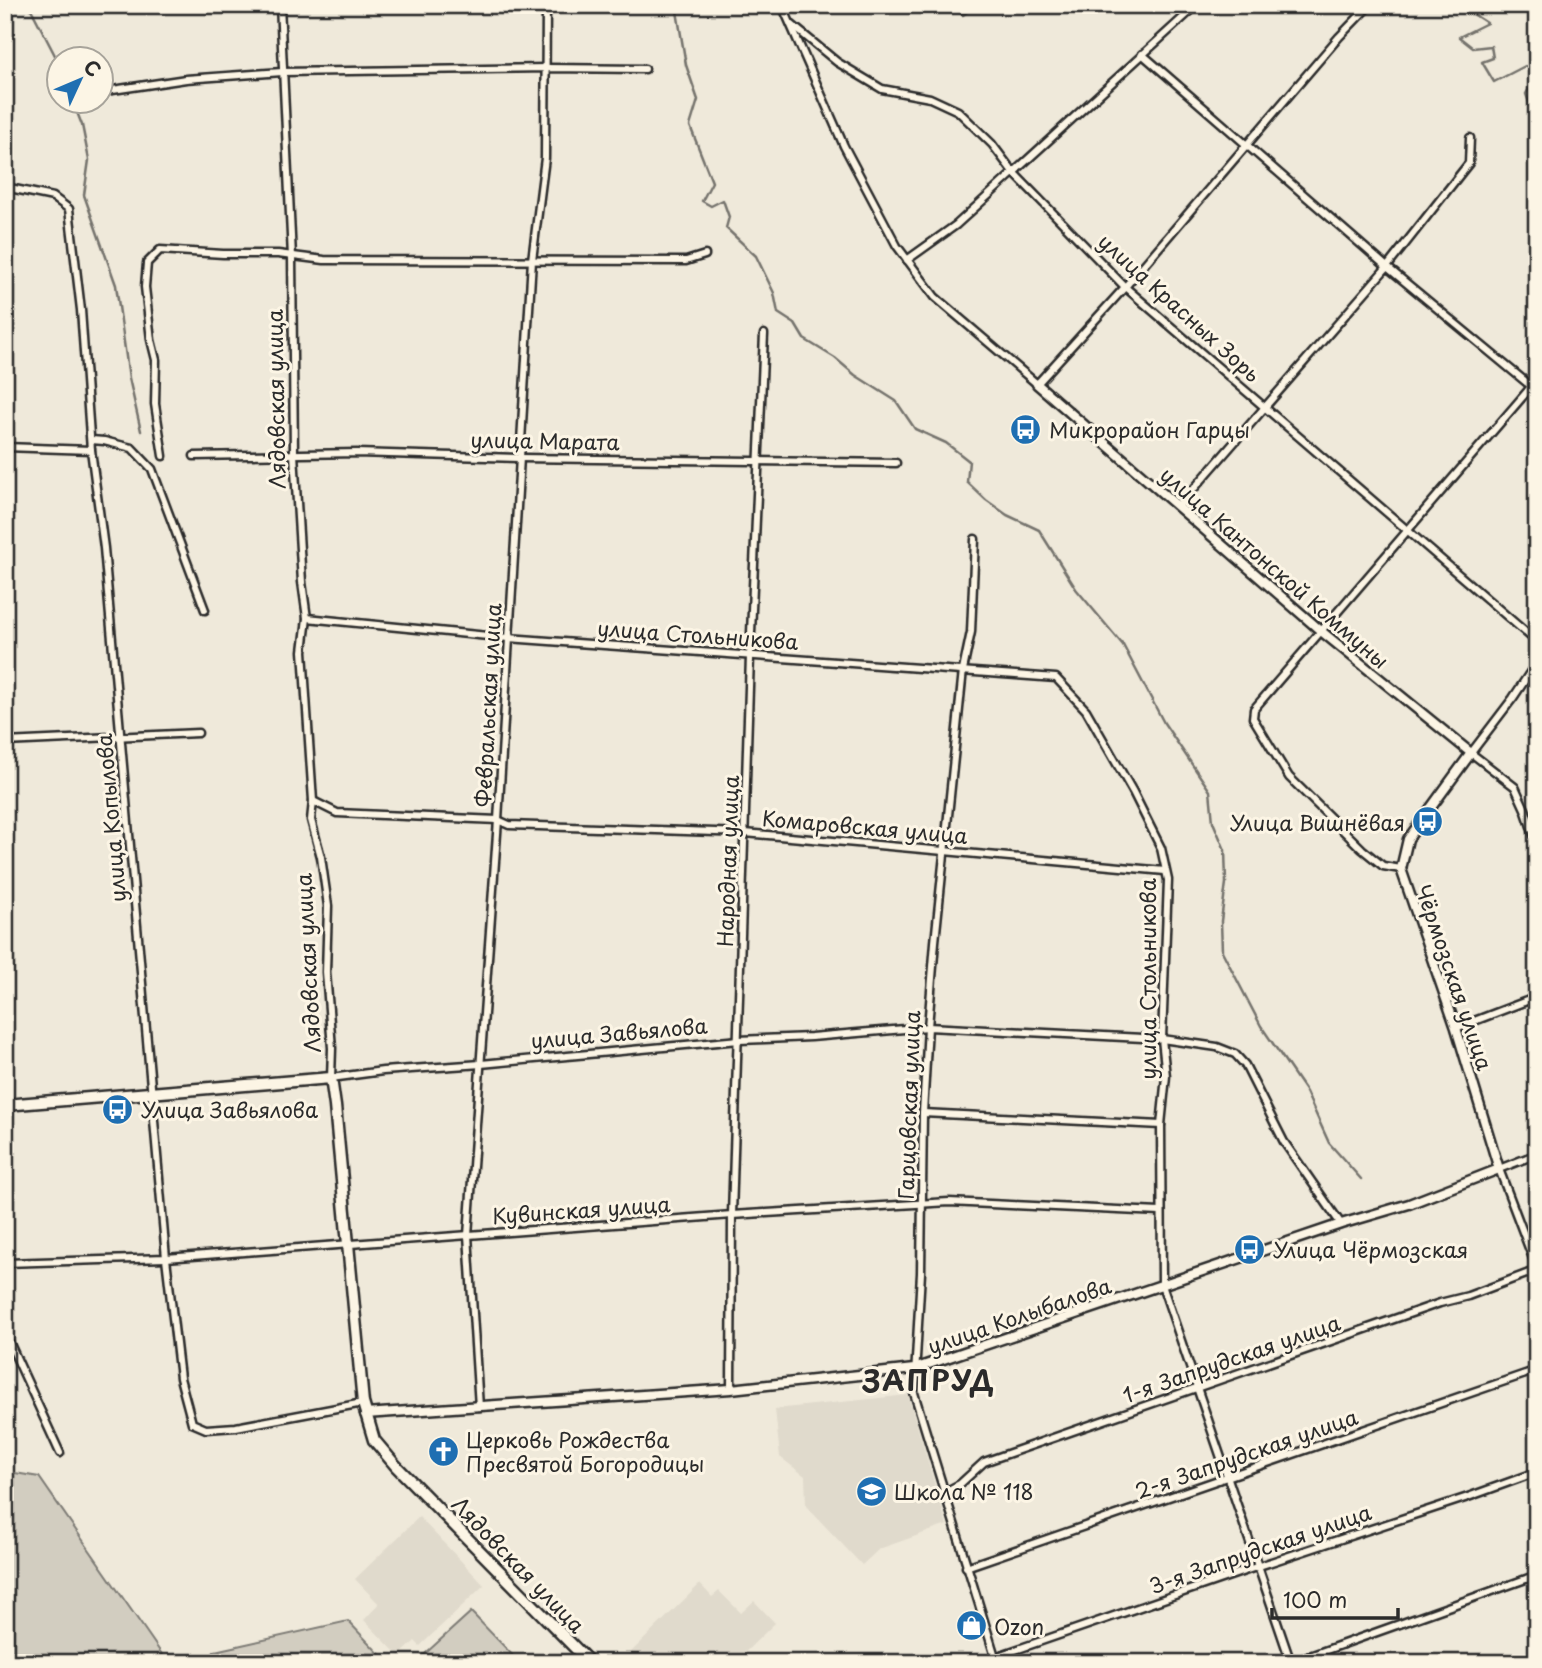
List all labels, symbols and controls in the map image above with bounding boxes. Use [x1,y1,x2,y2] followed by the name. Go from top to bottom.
[46,46,116,116] north arrow
[78,53,108,82] text: С
[1092,225,1268,389] street label: улица Красных Зорь
[257,308,293,489] street label: Лядовская улица
[1009,412,1043,446] bus stop icon: Микрорайон Гарцы
[1049,413,1250,445] place label: Микрорайон Гарцы
[470,423,621,457] street label: улица Марата
[1154,459,1396,675] street label: улица Кантонской Коммуны
[466,601,508,808] street label: Февральская улица
[596,611,800,657] street label: улица Стольникова
[87,732,133,904] street label: улица Копылова
[708,774,746,947] street label: Народная улица
[761,801,970,851] street label: Комаровская улица
[1411,805,1445,839] bus stop icon: Улица Вишнёвая
[1230,806,1405,838] place label: Улица Вишнёвая
[286,872,328,1054] street label: Лядовская улица
[1131,878,1163,1080] street label: улица Стольникова
[1408,880,1502,1075] street label: Чёрмозская улица
[529,1008,709,1056] street label: улица Завьялова
[889,1009,927,1200] street label: Гарцовская улица
[101,1092,135,1126] bus stop icon: Улица Завьялова
[141,1093,318,1125] place label: Улица Завьялова
[491,1187,672,1231] street label: Кувинская улица
[1233,1232,1267,1266] bus stop icon: Улица Чёрмозская
[1273,1233,1468,1265] place label: Улица Чёрмозская
[923,1269,1115,1361] street label: улица Колыбалова
[1118,1305,1345,1410] street label: 1-я Запрудская улица
[861,1358,996,1401] district label: ЗАПРУД
[1130,1400,1362,1506] street label: 2-я Запрудская улица
[466,1423,704,1479] place label: Церковь Рождества Пресвятой Богородицы
[426,1434,460,1468] church icon: Церковь Рождества Пресвятой Богородицы
[854,1474,888,1508] school or university icon: Школа № 118
[894,1475,1034,1507] place label: Школа № 118
[445,1488,593,1640] street label: Лядовская улица
[1145,1495,1376,1601] street label: 3-я Запрудская улица
[1272,1577,1398,1621] scale bar
[1283,1583,1347,1615] text: 100 m
[954,1609,988,1643] shop icon: Ozon
[994,1610,1044,1642] place label: Ozon

